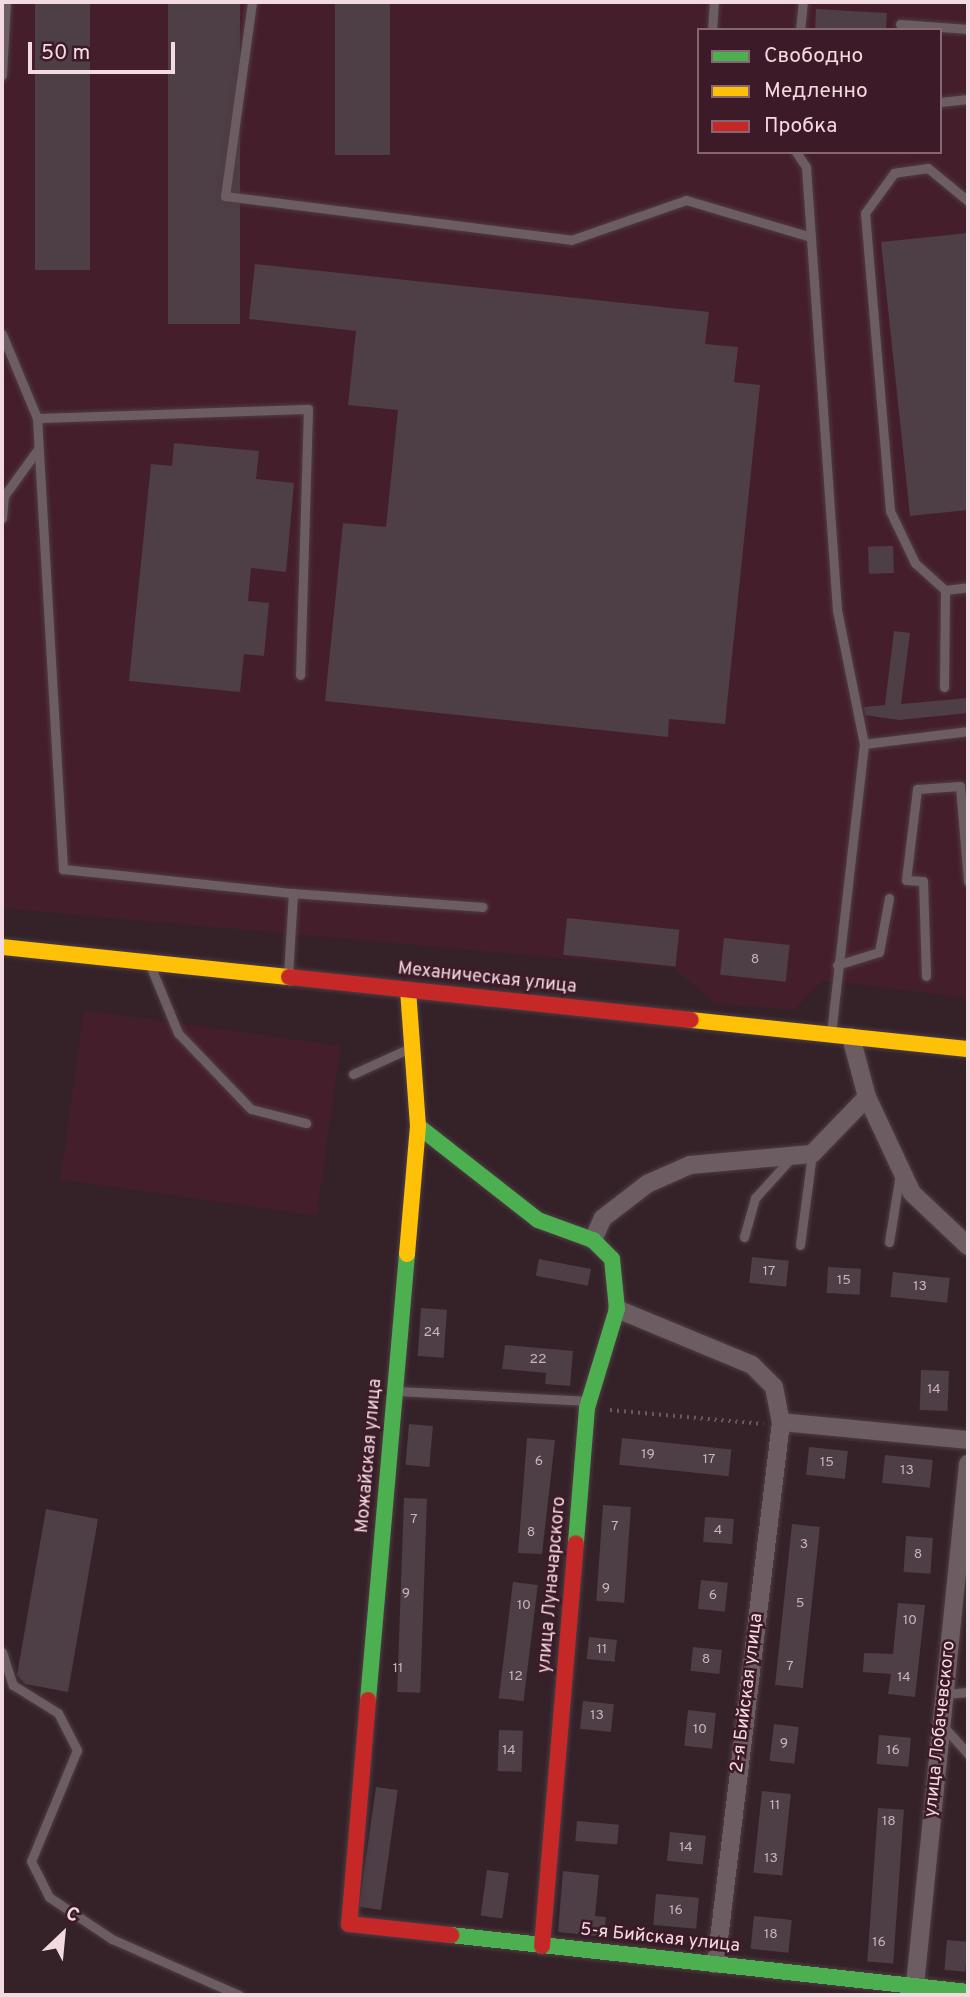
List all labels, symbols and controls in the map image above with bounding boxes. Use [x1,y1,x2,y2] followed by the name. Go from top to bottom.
[32,28,178,72] scale bar
[697,28,942,154] legend
[41,40,90,67] text: 50 m
[764,43,863,70] text: Свободно
[764,78,868,105] text: Медленно
[764,113,837,140] text: Пробка
[751,952,759,968] house number: 8
[397,959,577,999] street label: Механическая улица
[763,1264,775,1280] house number: 17
[837,1273,851,1289] house number: 15
[913,1279,927,1295] house number: 13
[423,1325,441,1341] house number: 24
[529,1352,547,1368] house number: 22
[352,1378,388,1534] street label: Можайская улица
[927,1382,941,1398] house number: 14
[641,1447,655,1463] house number: 19
[703,1452,715,1468] house number: 17
[535,1454,543,1470] house number: 6
[820,1455,834,1471] house number: 15
[900,1463,914,1479] house number: 13
[535,1496,571,1674] street label: улица Луначарского
[410,1512,418,1528] house number: 7
[611,1519,619,1535] house number: 7
[714,1523,722,1539] house number: 4
[527,1525,535,1541] house number: 8
[800,1537,808,1553] house number: 3
[914,1547,922,1563] house number: 8
[602,1581,610,1597] house number: 9
[402,1586,410,1602] house number: 9
[709,1588,717,1604] house number: 6
[796,1596,804,1612] house number: 5
[517,1598,531,1614] house number: 10
[728,1612,768,1774] street label: 2-я Бийская улица
[903,1613,917,1629] house number: 10
[921,1640,961,1818] street label: улица Лобачевского
[597,1642,607,1658] house number: 11
[702,1652,710,1668] house number: 8
[786,1659,794,1675] house number: 7
[393,1661,403,1677] house number: 11
[509,1669,523,1685] house number: 12
[897,1670,911,1686] house number: 14
[590,1708,604,1724] house number: 13
[693,1722,707,1738] house number: 10
[780,1736,788,1752] house number: 9
[502,1743,516,1759] house number: 14
[886,1743,900,1759] house number: 16
[770,1798,780,1814] house number: 11
[882,1814,896,1830] house number: 18
[679,1840,693,1856] house number: 14
[764,1851,778,1867] house number: 13
[28,1899,98,1969] north arrow
[61,1902,83,1929] text: С
[669,1903,683,1919] house number: 16
[579,1920,741,1958] street label: 5-я Бийская улица
[764,1927,778,1943] house number: 18
[872,1935,886,1951] house number: 16

